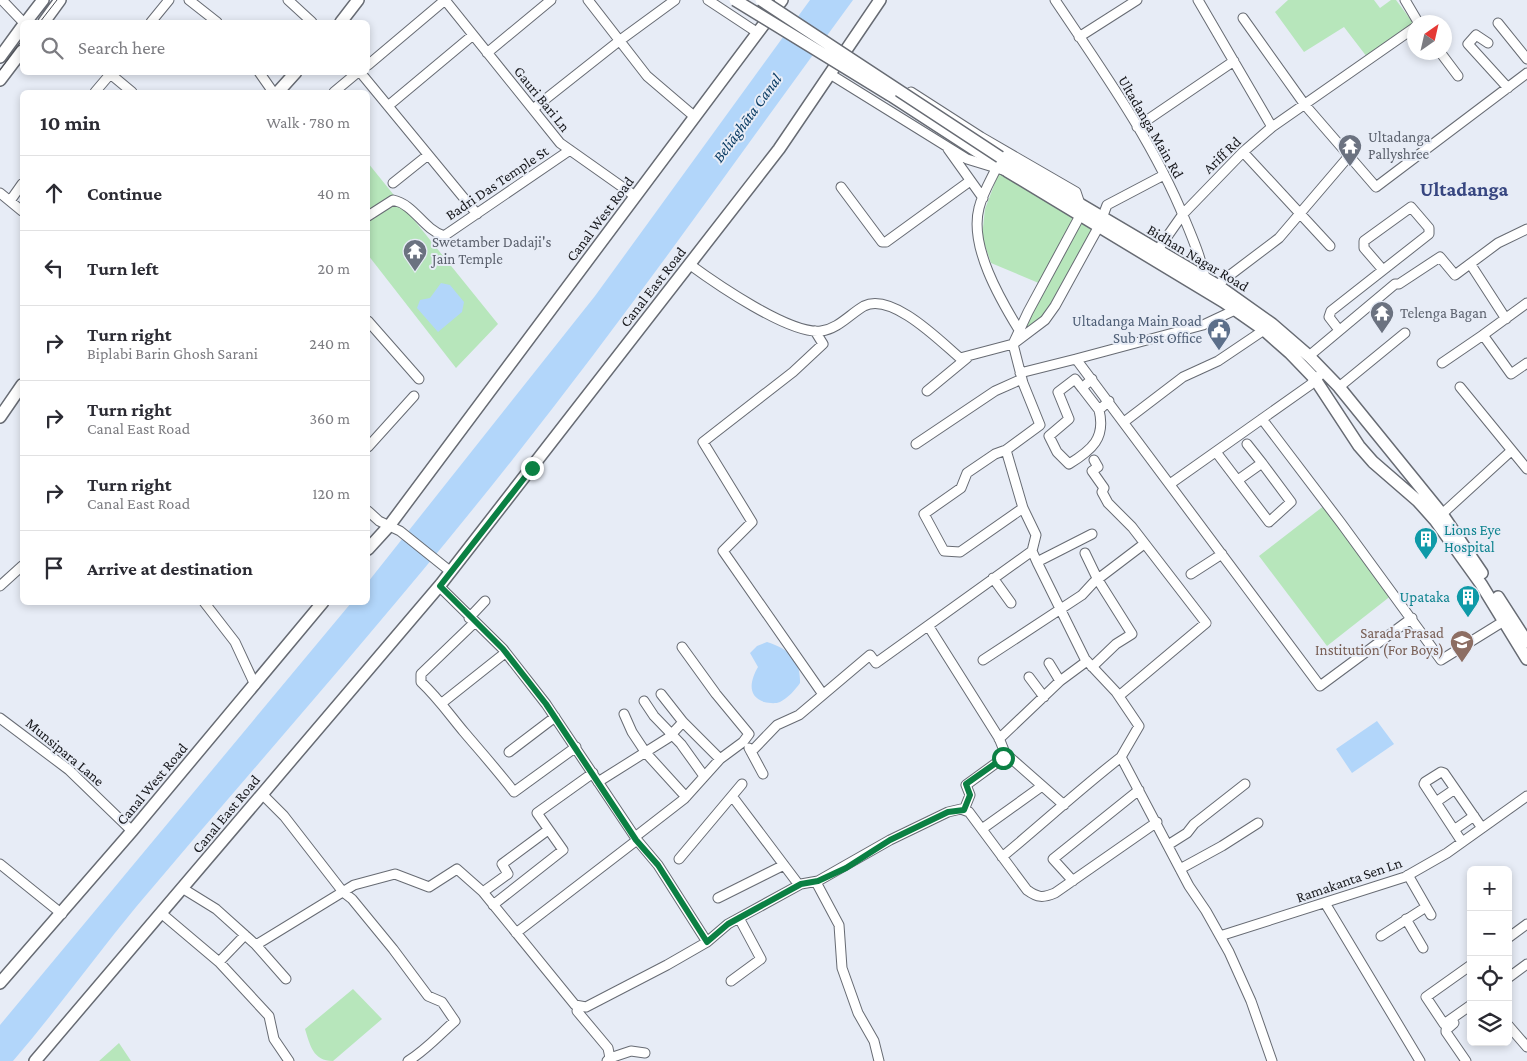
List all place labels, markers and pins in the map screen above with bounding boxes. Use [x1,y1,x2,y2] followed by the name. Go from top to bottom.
[1368,129,1431,163] place label: Ultadanga Pallyshree
[1337,133,1363,167] temple icon: Ultadanga Pallyshree
[430,234,551,268] place label: Swetamber Dadaji's Jain Temple
[402,238,428,272] temple icon: Swetamber Dadaji's Jain Temple
[1369,300,1395,334] temple icon: Telenga Bagan
[1400,305,1487,322] place label: Telenga Bagan
[1072,313,1202,346] place label: Ultadanga Main Road Sub Post Office
[1206,317,1232,351] public building icon: Ultadanga Main Road Sub Post Office
[1444,522,1501,556] place label: Lions Eye Hospital
[1413,526,1439,560] building icon: Lions Eye Hospital
[1455,584,1481,618] building icon: Upataka
[1400,589,1450,606] place label: Upataka
[1315,625,1444,659] place label: Sarada Prasad Institution (For Boys)
[1449,629,1475,663] school or university icon: Sarada Prasad Institution (For Boys)

